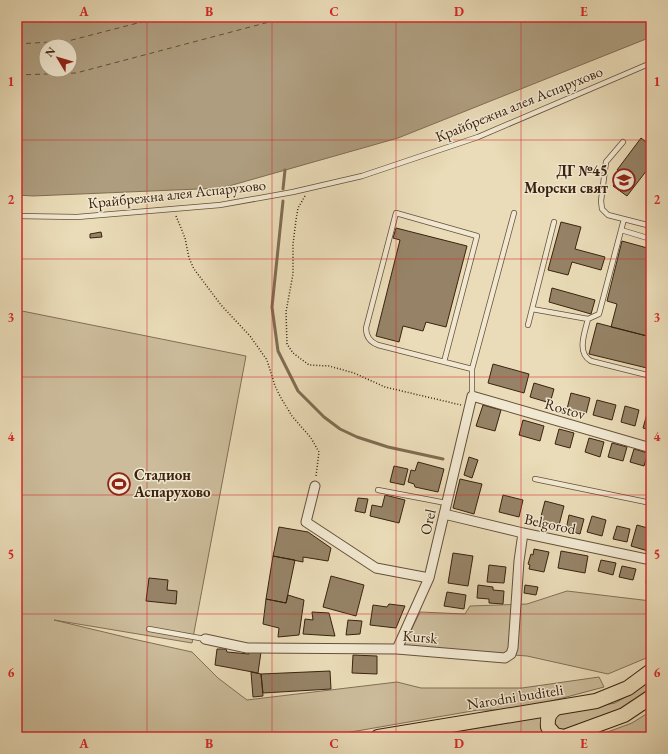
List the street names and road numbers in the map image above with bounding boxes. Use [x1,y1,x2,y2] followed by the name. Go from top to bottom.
[432,61,605,146] street label: Крайбрежна алея Аспарухово
[87,175,267,212] street label: Крайбрежна алея Аспарухово
[543,394,588,423] street label: Rostov
[415,507,440,537] street label: Orel
[523,509,578,538] street label: Belgorod
[402,626,439,648] street label: Kursk
[465,679,565,713] street label: Narodni buditeli

